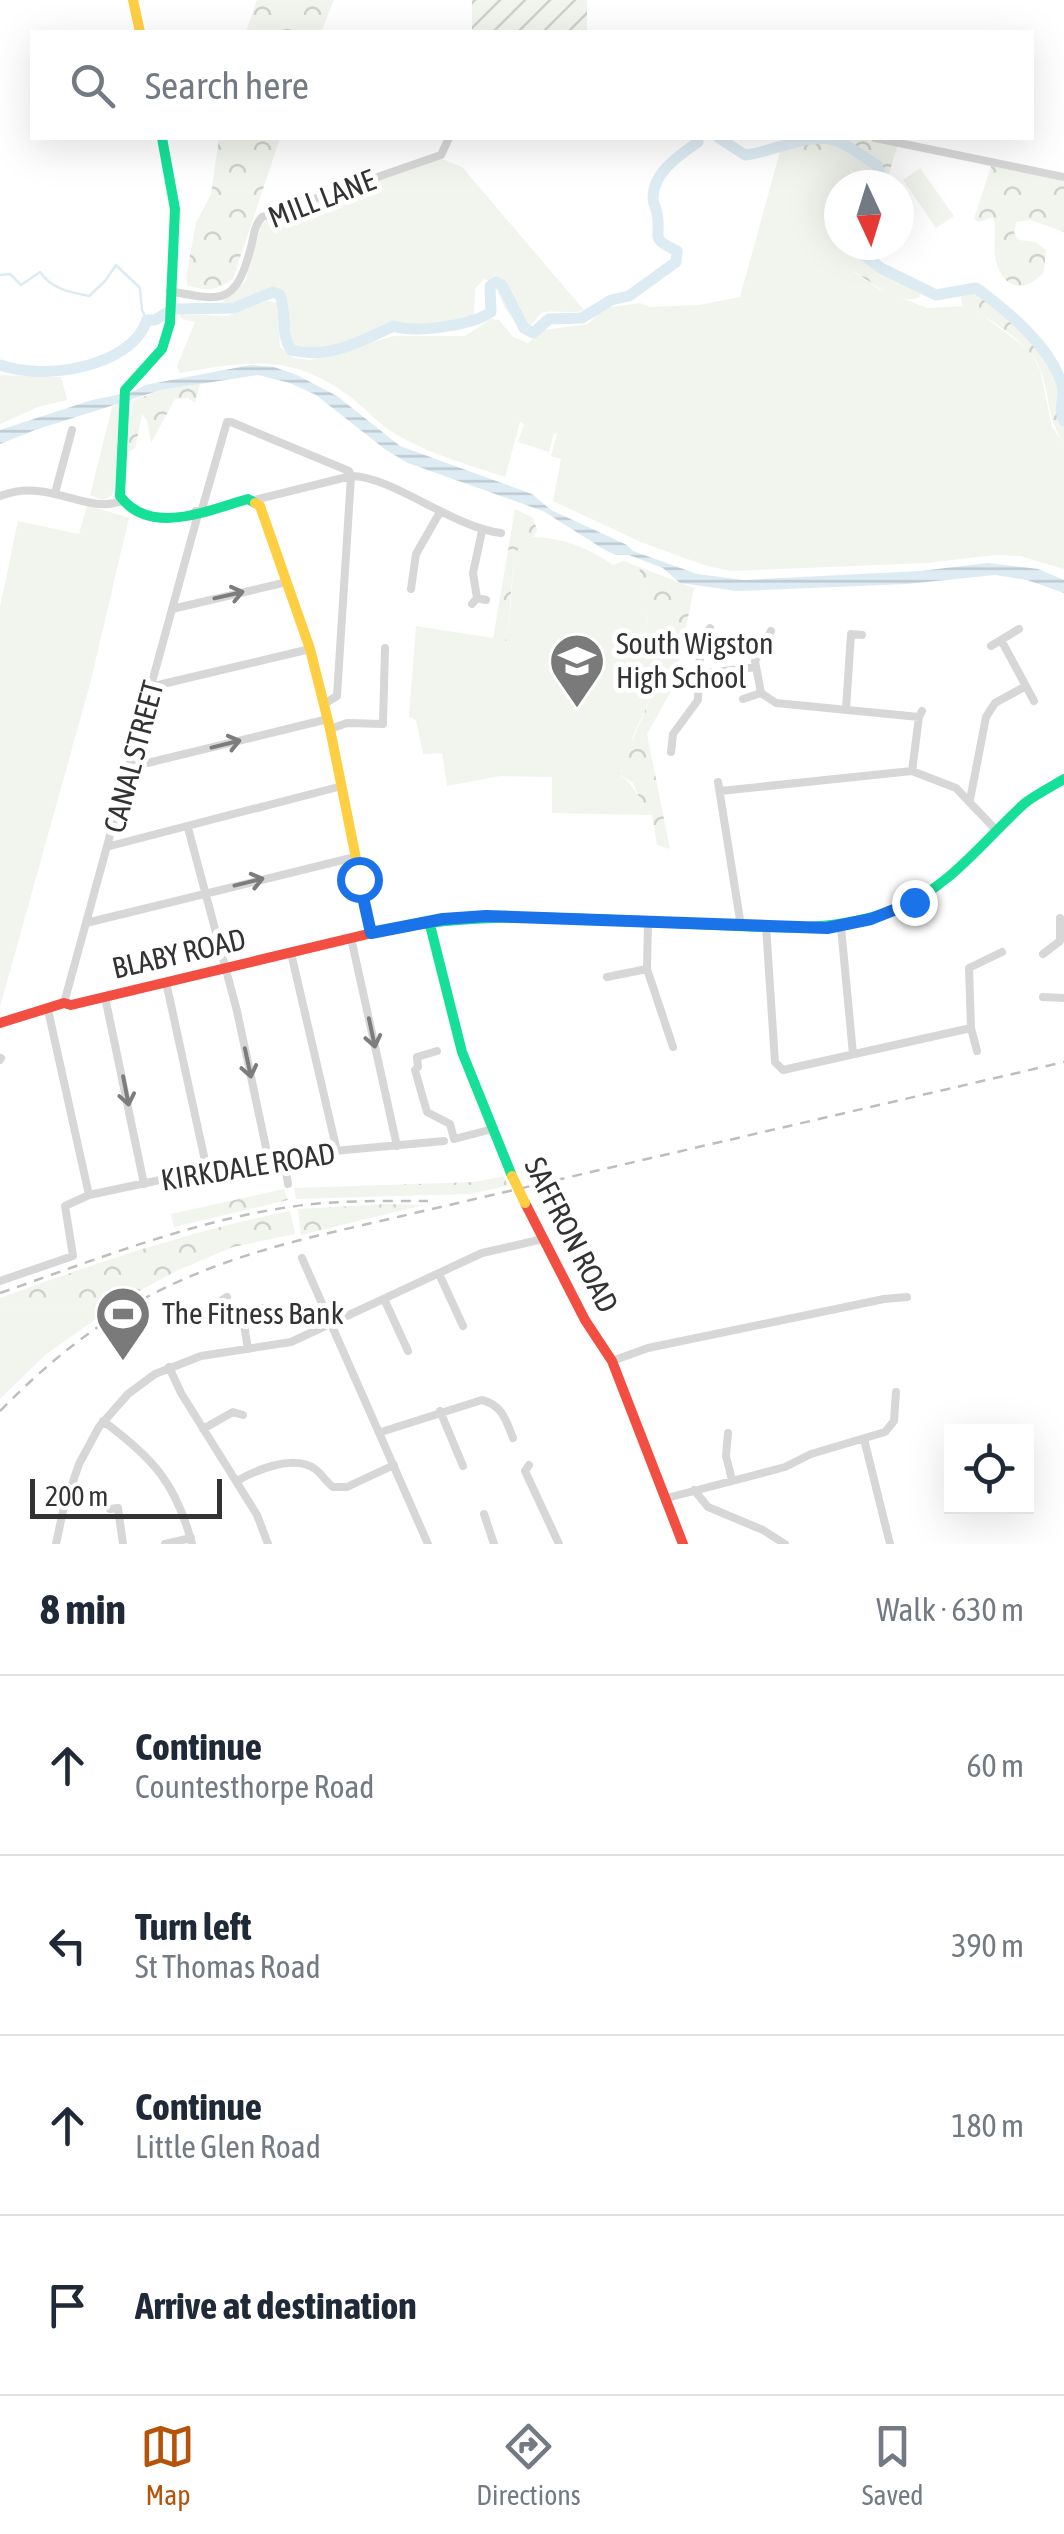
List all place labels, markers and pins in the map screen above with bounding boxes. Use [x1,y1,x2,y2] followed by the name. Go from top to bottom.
[616,626,774,694] place label: South Wigston High School
[547,631,607,710] school or university icon: South Wigston High School
[93,1284,153,1363] sports icon: The Fitness Bank
[162,1296,344,1330] place label: The Fitness Bank

